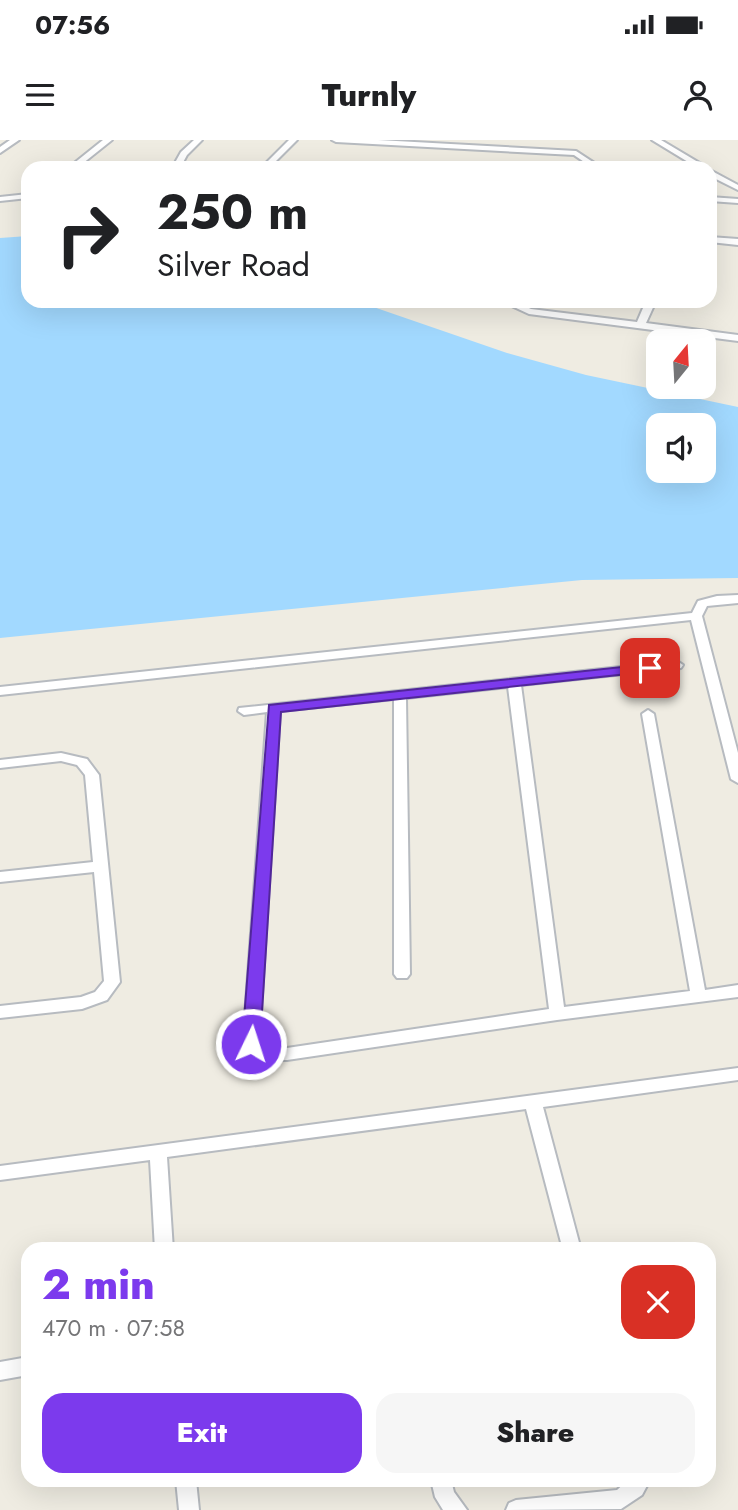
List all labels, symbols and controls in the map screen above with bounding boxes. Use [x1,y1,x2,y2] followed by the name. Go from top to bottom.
[35,6,110,44] text: 07:56
[322,72,416,118] text: Turnly
[21,76,59,114] icon: menu
[679,76,717,114] icon: person
[157,177,308,247] text: 250 m
[42,189,133,280] icon: right
[157,242,310,288] text: Silver Road
[646,329,716,399] north arrow
[646,329,716,483] map controls
[646,413,716,483] button: sound
[620,638,680,698] pin
[631,649,669,687] icon: arrive
[214,1007,288,1081] position arrow
[42,1254,155,1315] text: 2 min
[621,1265,695,1339] button: close
[42,1311,185,1345] text: 470 m · 07:58
[42,1393,362,1473] button: Exit
[376,1393,695,1473] button: Share

